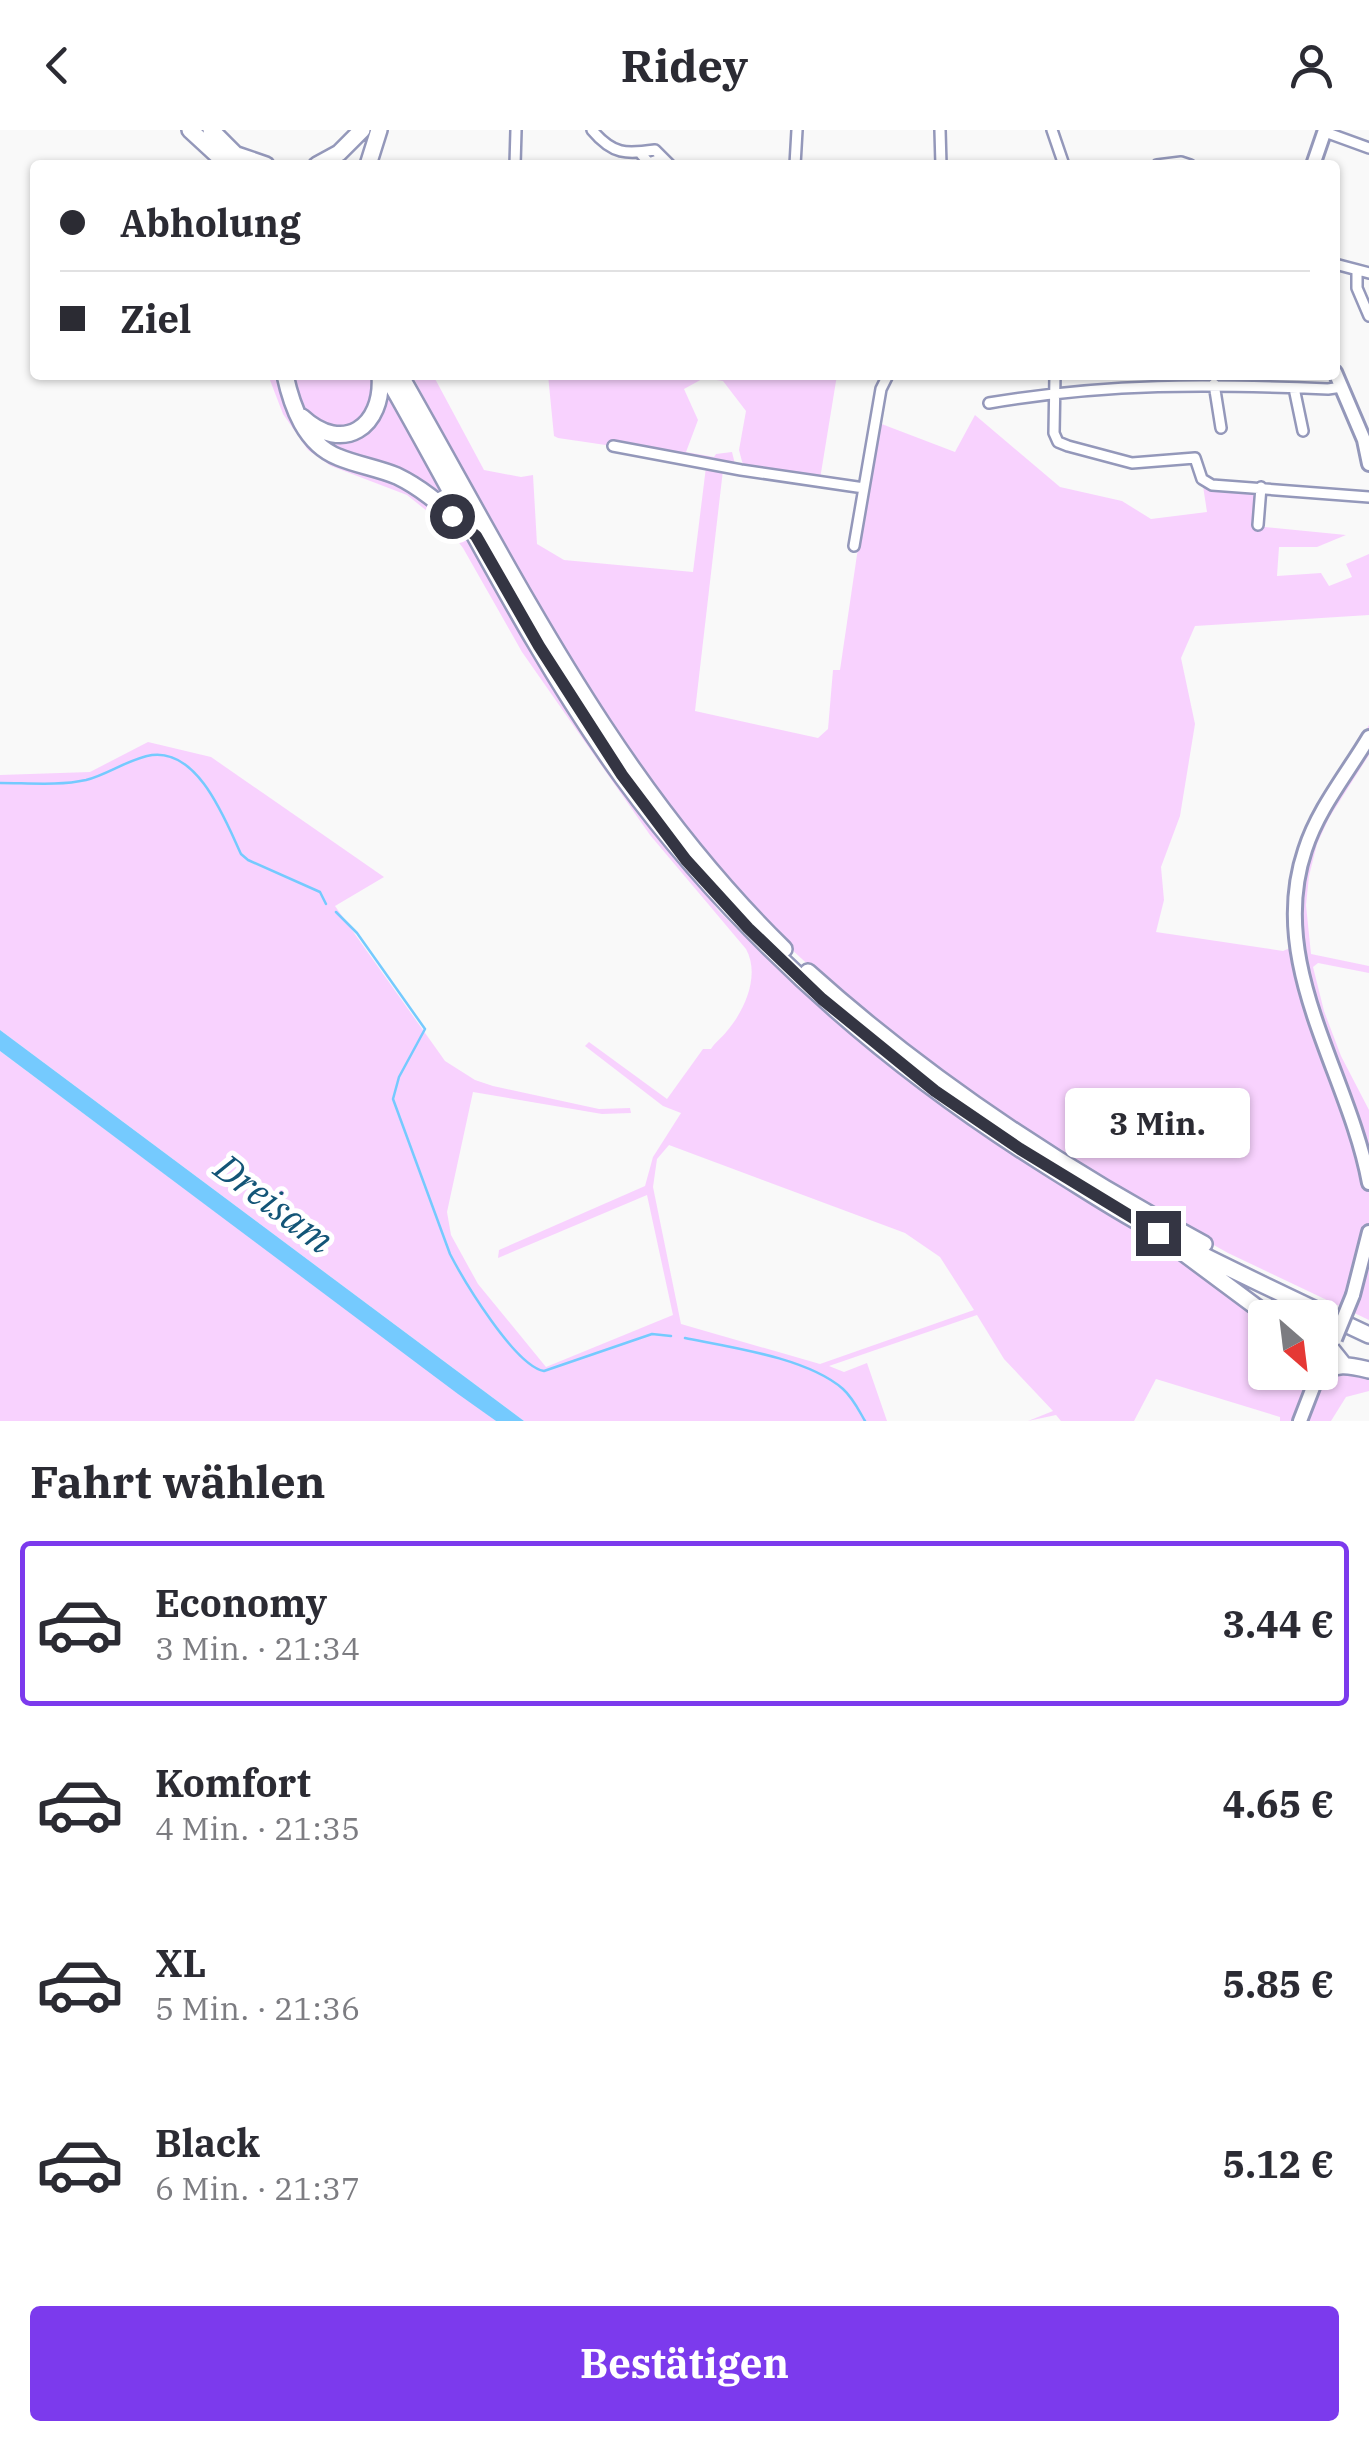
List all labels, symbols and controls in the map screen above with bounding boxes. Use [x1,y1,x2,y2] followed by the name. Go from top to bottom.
[621,36,748,94] text: Ridey
[30,38,85,93] icon: back
[1284,38,1339,93] icon: person
[120,198,301,247] text: Abholung
[120,294,191,343] text: Ziel
[430,494,475,539] route start
[1066,1088,1250,1158] callout: 3 Min.
[1109,1102,1206,1144] text: 3 Min.
[205,1142,344,1263] water label: Dreisam
[1136,1211,1181,1256] route end
[1248,1300,1338,1390] north arrow
[1248,1300,1338,1390] map controls
[30,1452,325,1510] text: Fahrt wählen
[155,1578,327,1627] text: Economy
[35,1579,125,1669] icon: car
[1222,1599,1334,1648] text: 3.44 €
[155,1627,360,1669] text: 3 Min. · 21:34
[155,1758,311,1807] text: Komfort
[35,1759,125,1849] icon: car
[1222,1779,1334,1828] text: 4.65 €
[155,1807,360,1849] text: 4 Min. · 21:35
[155,1938,206,1987] text: XL
[35,1939,125,2029] icon: car
[1222,1959,1334,2008] text: 5.85 €
[155,1987,360,2029] text: 5 Min. · 21:36
[155,2118,260,2167] text: Black
[35,2119,125,2209] icon: car
[1222,2139,1334,2188] text: 5.12 €
[155,2167,360,2209] text: 6 Min. · 21:37
[30,2306,1339,2421] button: Bestätigen

